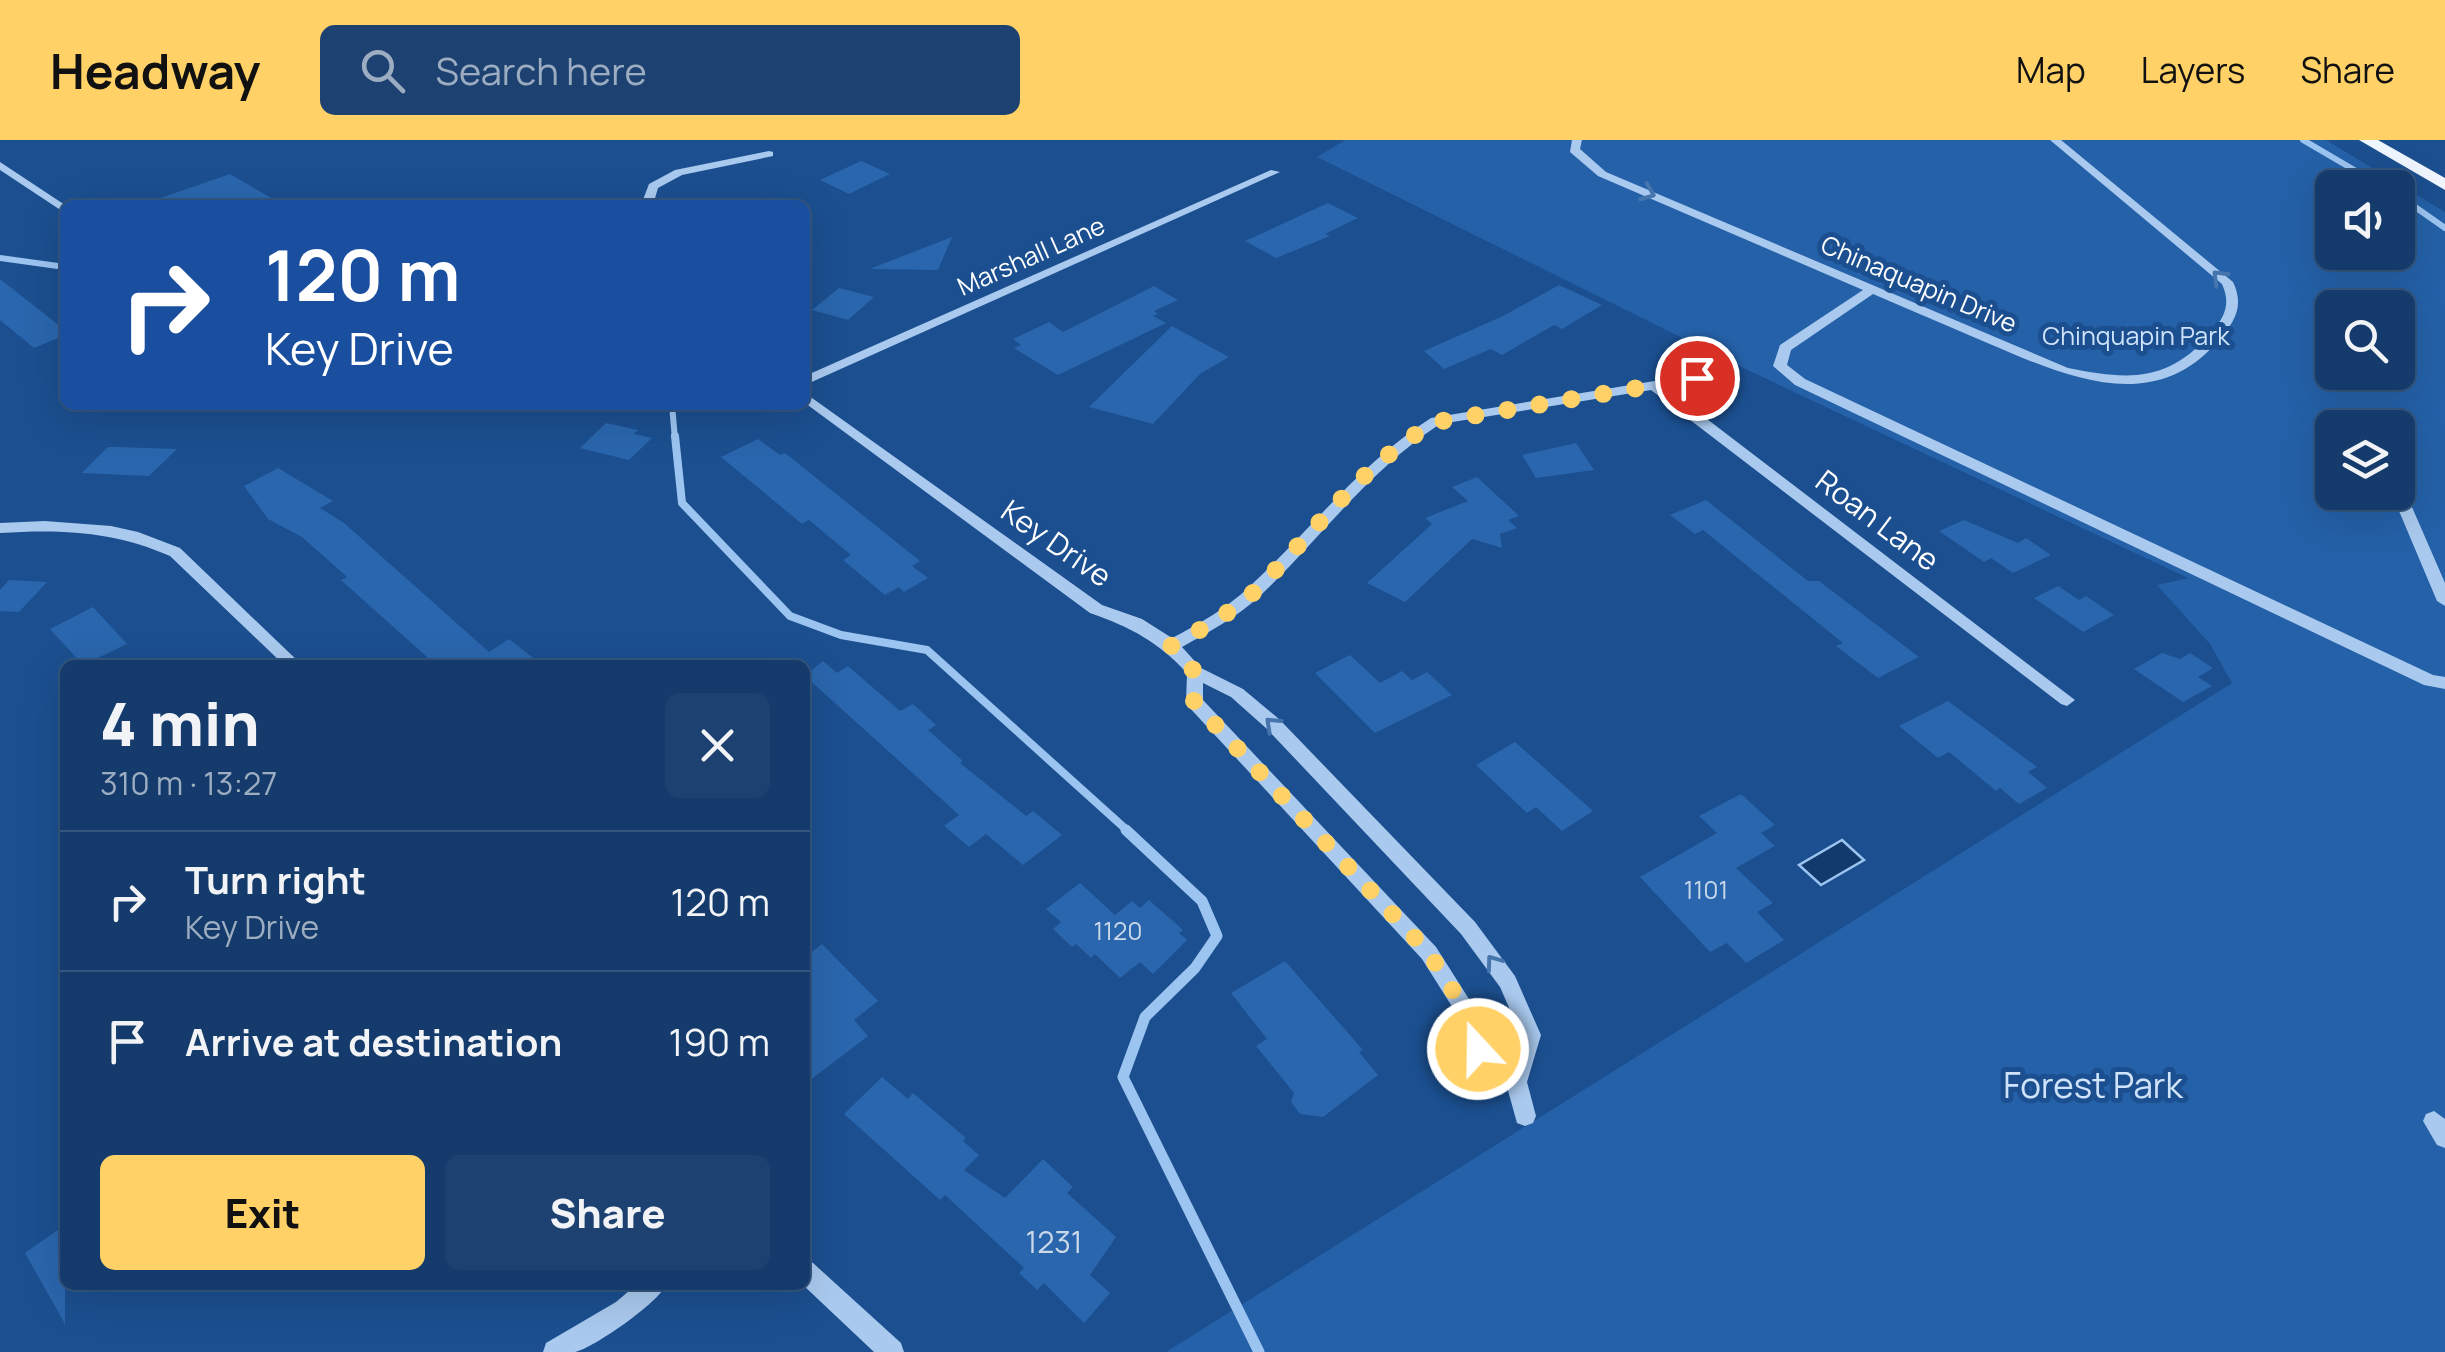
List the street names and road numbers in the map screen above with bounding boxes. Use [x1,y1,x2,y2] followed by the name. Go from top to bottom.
[952,207,1110,304] street label: Marshall Lane
[1816,226,2023,341] street label: Chinaquapin Drive
[1808,460,1948,580] street label: Roan Lane
[994,490,1120,596] street label: Key Drive

